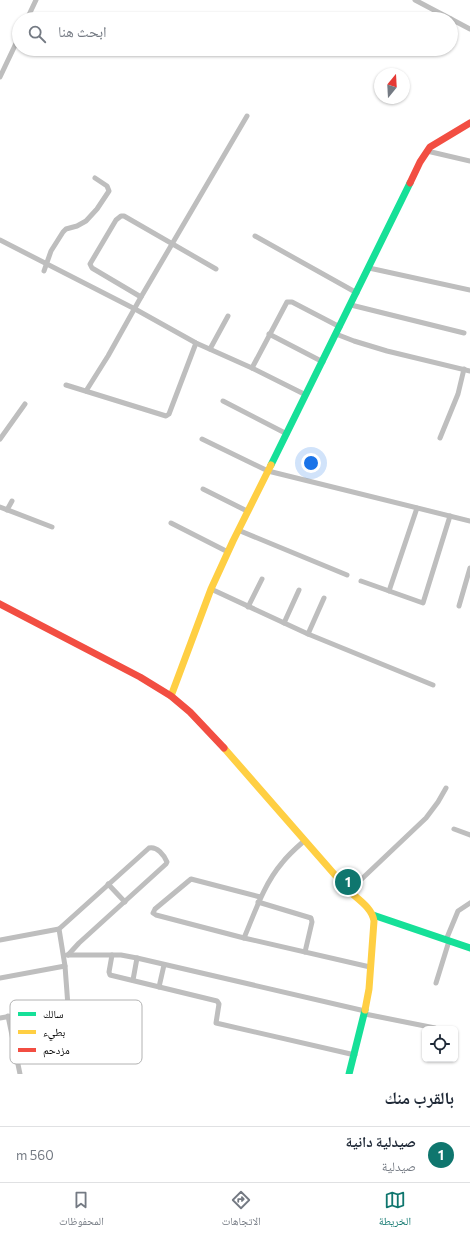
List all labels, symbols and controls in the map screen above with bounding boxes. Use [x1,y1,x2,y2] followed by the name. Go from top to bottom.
[12,12,458,56] search box
[58,22,107,40] text: ابحث هنا
[26,23,48,45] icon: search
[374,68,410,104] north arrow
[301,453,321,473] your location
[335,867,361,897] pin: 1
[10,1000,142,1064] legend
[43,1007,63,1020] text: سالك
[43,1025,65,1041] text: بطيء
[422,1026,458,1062] map controls
[422,1026,458,1062] button: locate
[43,1043,70,1058] text: مزدحم
[384,1087,454,1108] text: بالقرب منك
[346,1132,416,1150] text: صيدلية دانية
[16,1147,54,1163] text: 560 m
[438,1147,444,1163] text: 1
[382,1158,416,1174] text: صيدلية
[59,1189,104,1232] tab: المحفوظات
[222,1189,261,1232] tab: الاتجاهات
[379,1189,411,1232] tab: الخريطة

